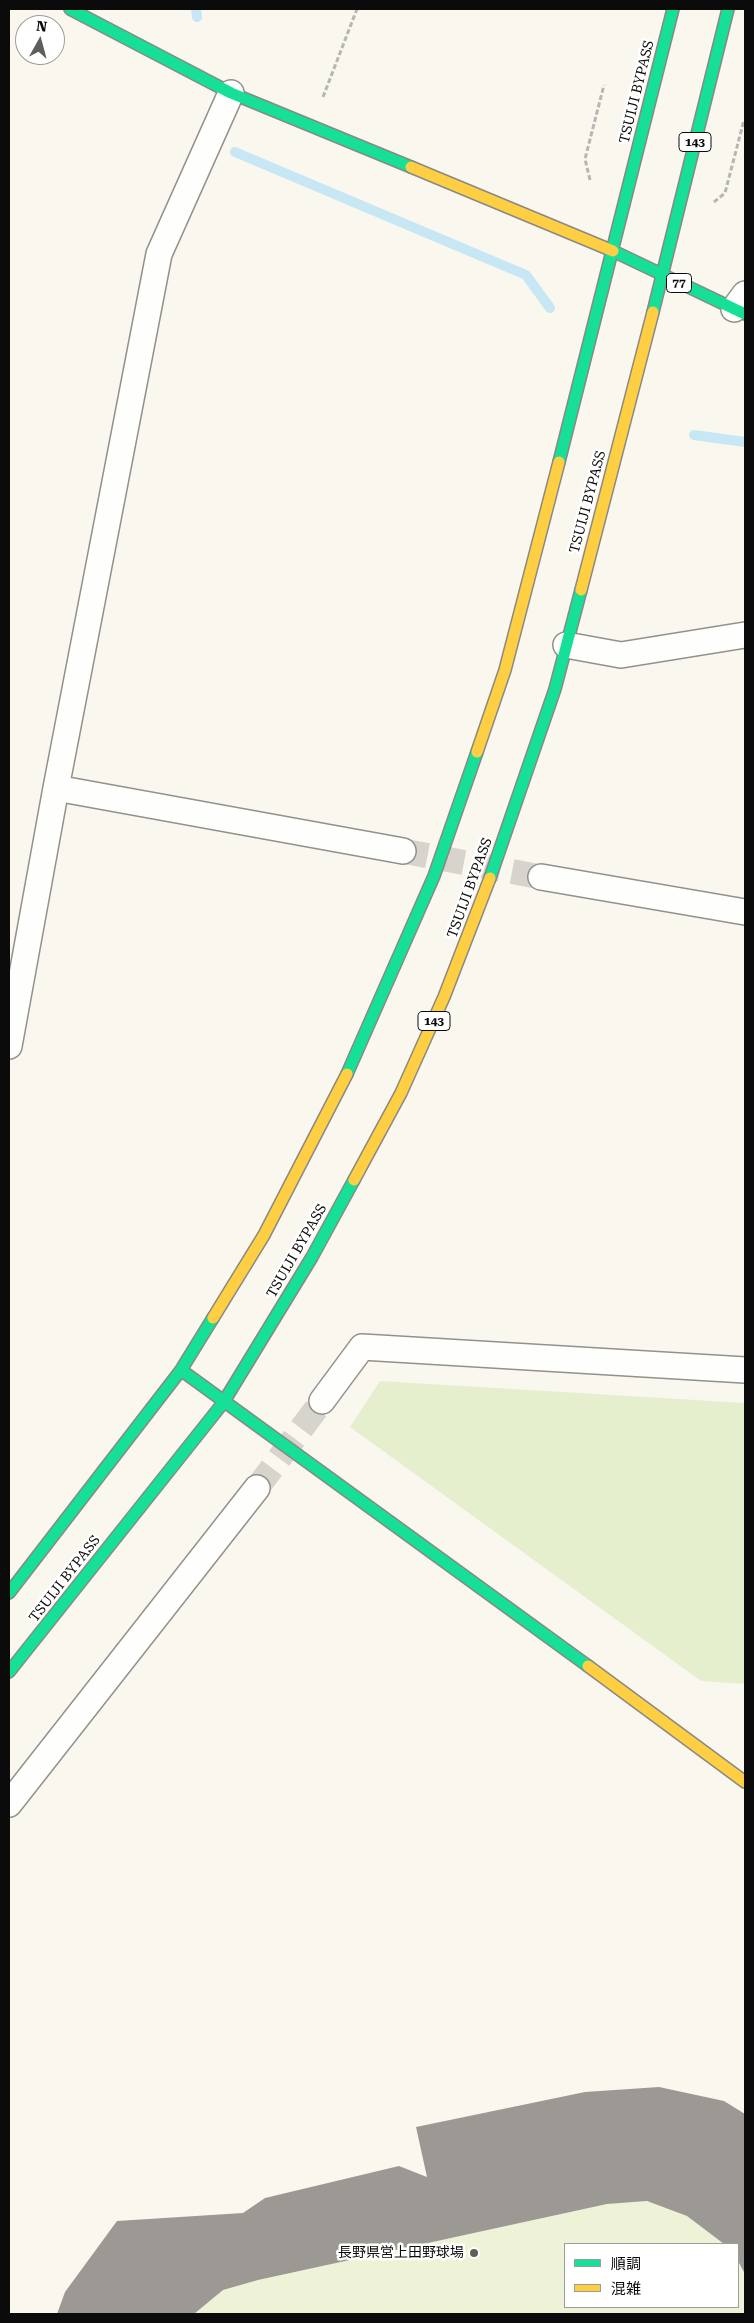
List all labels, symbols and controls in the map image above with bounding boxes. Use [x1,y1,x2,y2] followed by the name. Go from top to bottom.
[15,15,65,65] north arrow
[35,18,48,35] text: N
[616,39,658,145] street label: TSUIJI BYPASS
[679,132,711,152] road number: 143
[666,274,692,292] road number: 77
[566,449,610,555] street label: TSUIJI BYPASS
[444,836,496,940] street label: TSUIJI BYPASS
[418,1011,450,1030] road number: 143
[263,1201,331,1301] street label: TSUIJI BYPASS
[26,1532,104,1626] street label: TSUIJI BYPASS
[564,2243,739,2308] legend
[338,2245,464,2261] place label: 長野県営上田野球場
[468,2247,480,2259] marker: 長野県営上田野球場
[611,2255,641,2273] text: 順調
[611,2280,641,2298] text: 混雑

